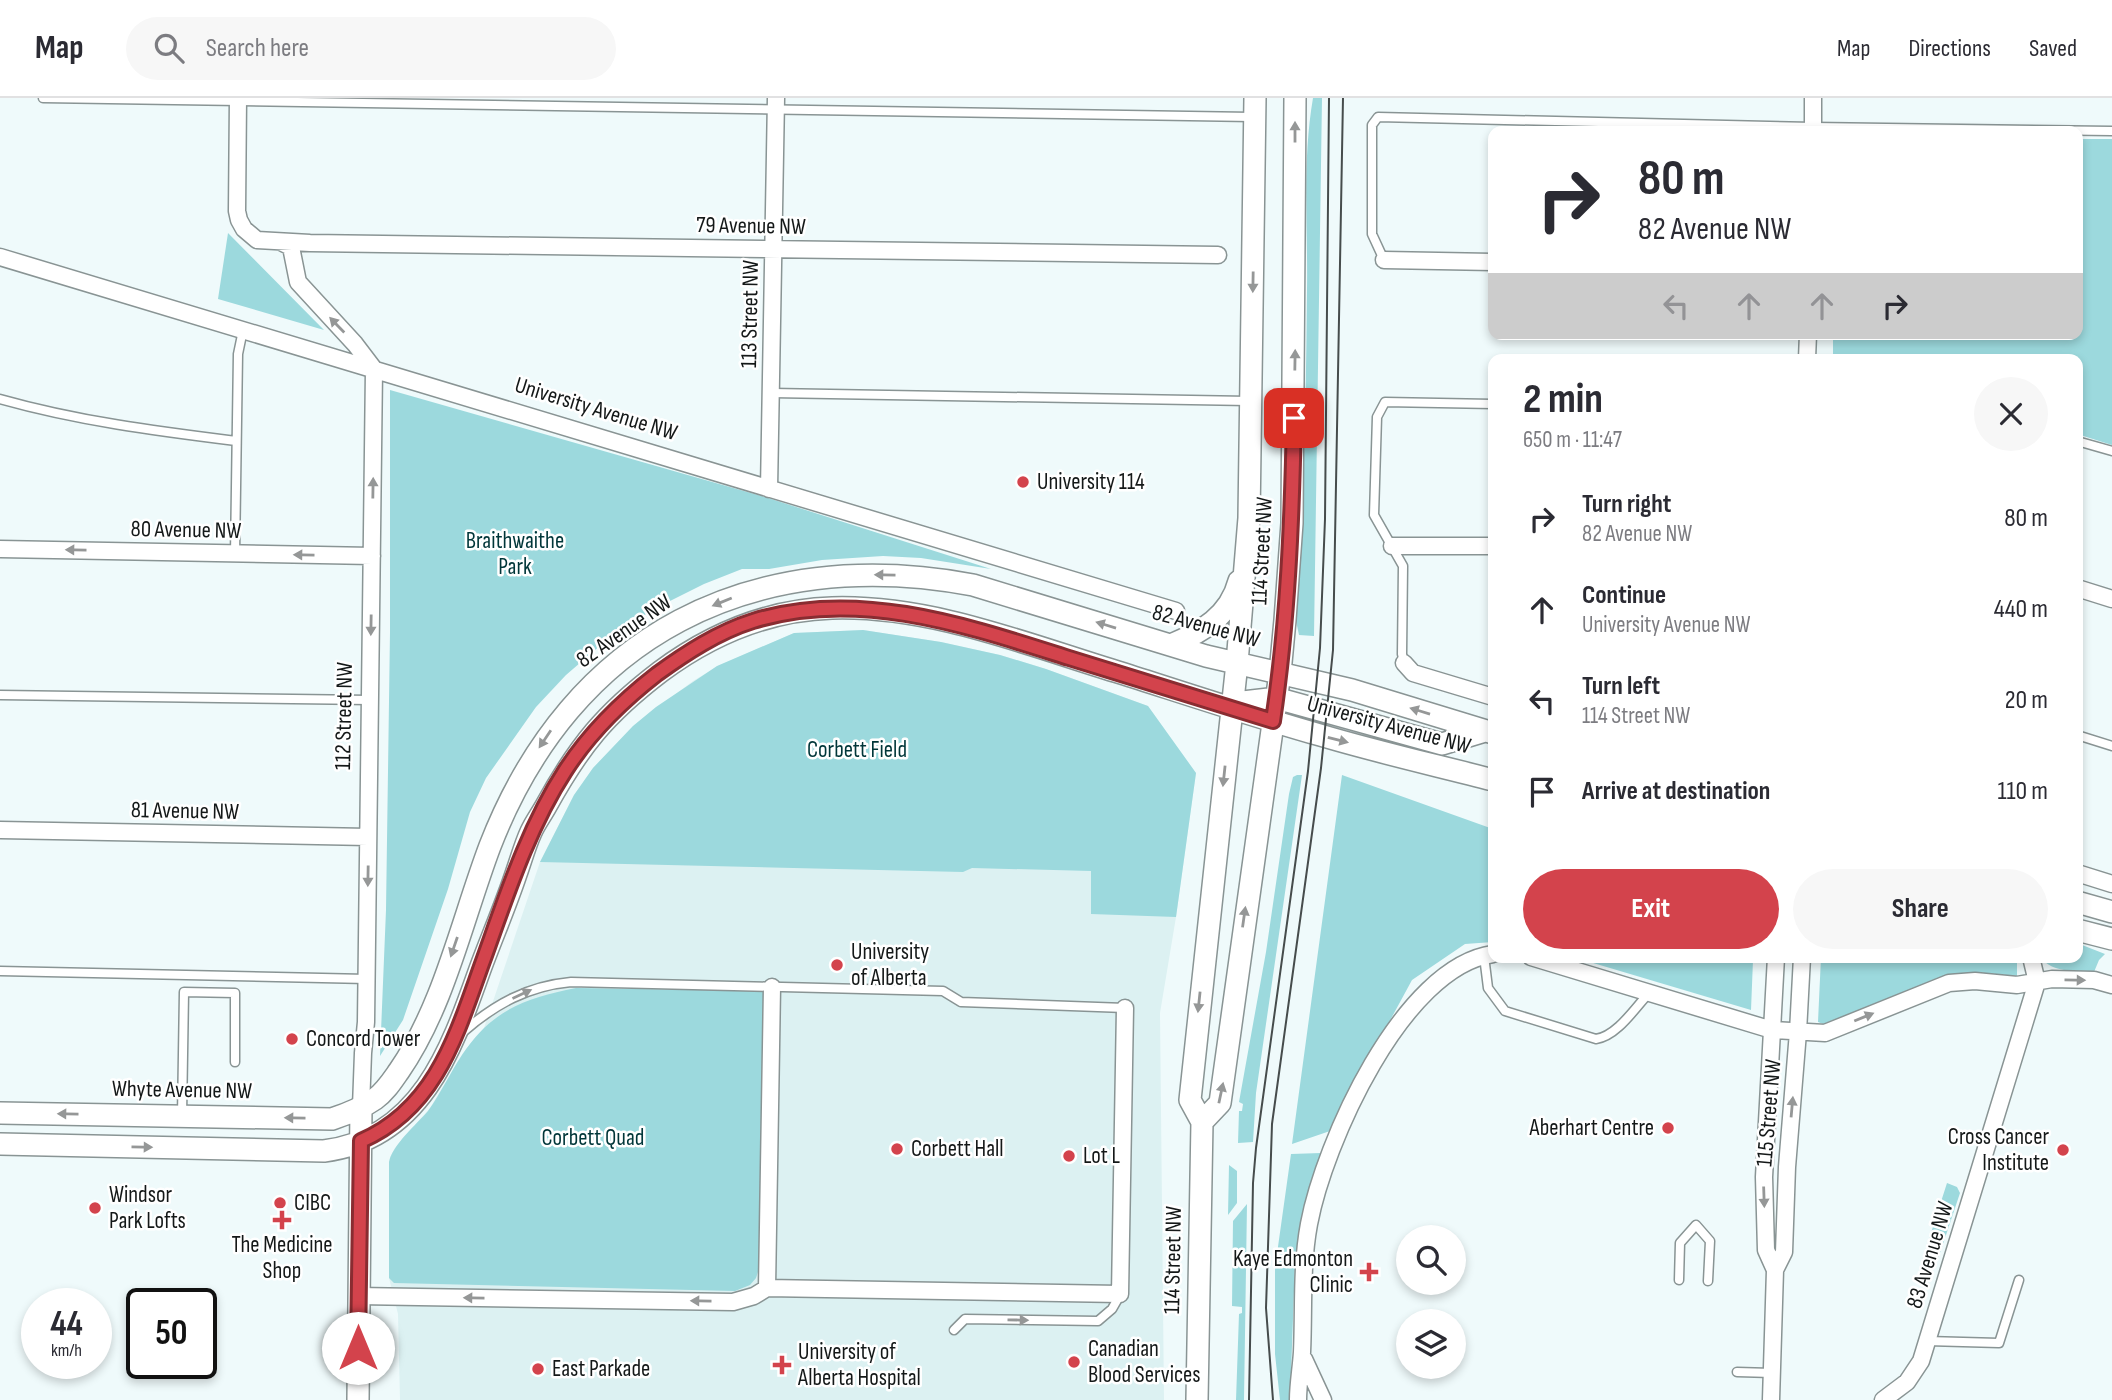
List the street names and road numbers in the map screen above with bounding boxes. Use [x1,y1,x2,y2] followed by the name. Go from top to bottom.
[696,211,806,241] street label: 79 Avenue NW
[735,260,765,368] street label: 113 Street NW
[511,371,681,447] street label: University Avenue NW
[1245,496,1279,606] street label: 114 Street NW
[130,515,242,545] street label: 80 Avenue NW
[571,588,677,674] street label: 82 Avenue NW
[1149,598,1263,654] street label: 82 Avenue NW
[329,662,359,770] street label: 112 Street NW
[1304,690,1474,760] street label: University Avenue NW
[131,796,239,826] street label: 81 Avenue NW
[1750,1058,1788,1168] street label: 115 Street NW
[112,1075,252,1105] street label: Whyte Avenue NW
[1901,1198,1959,1312] street label: 83 Avenue NW
[1158,1206,1188,1314] street label: 114 Street NW

